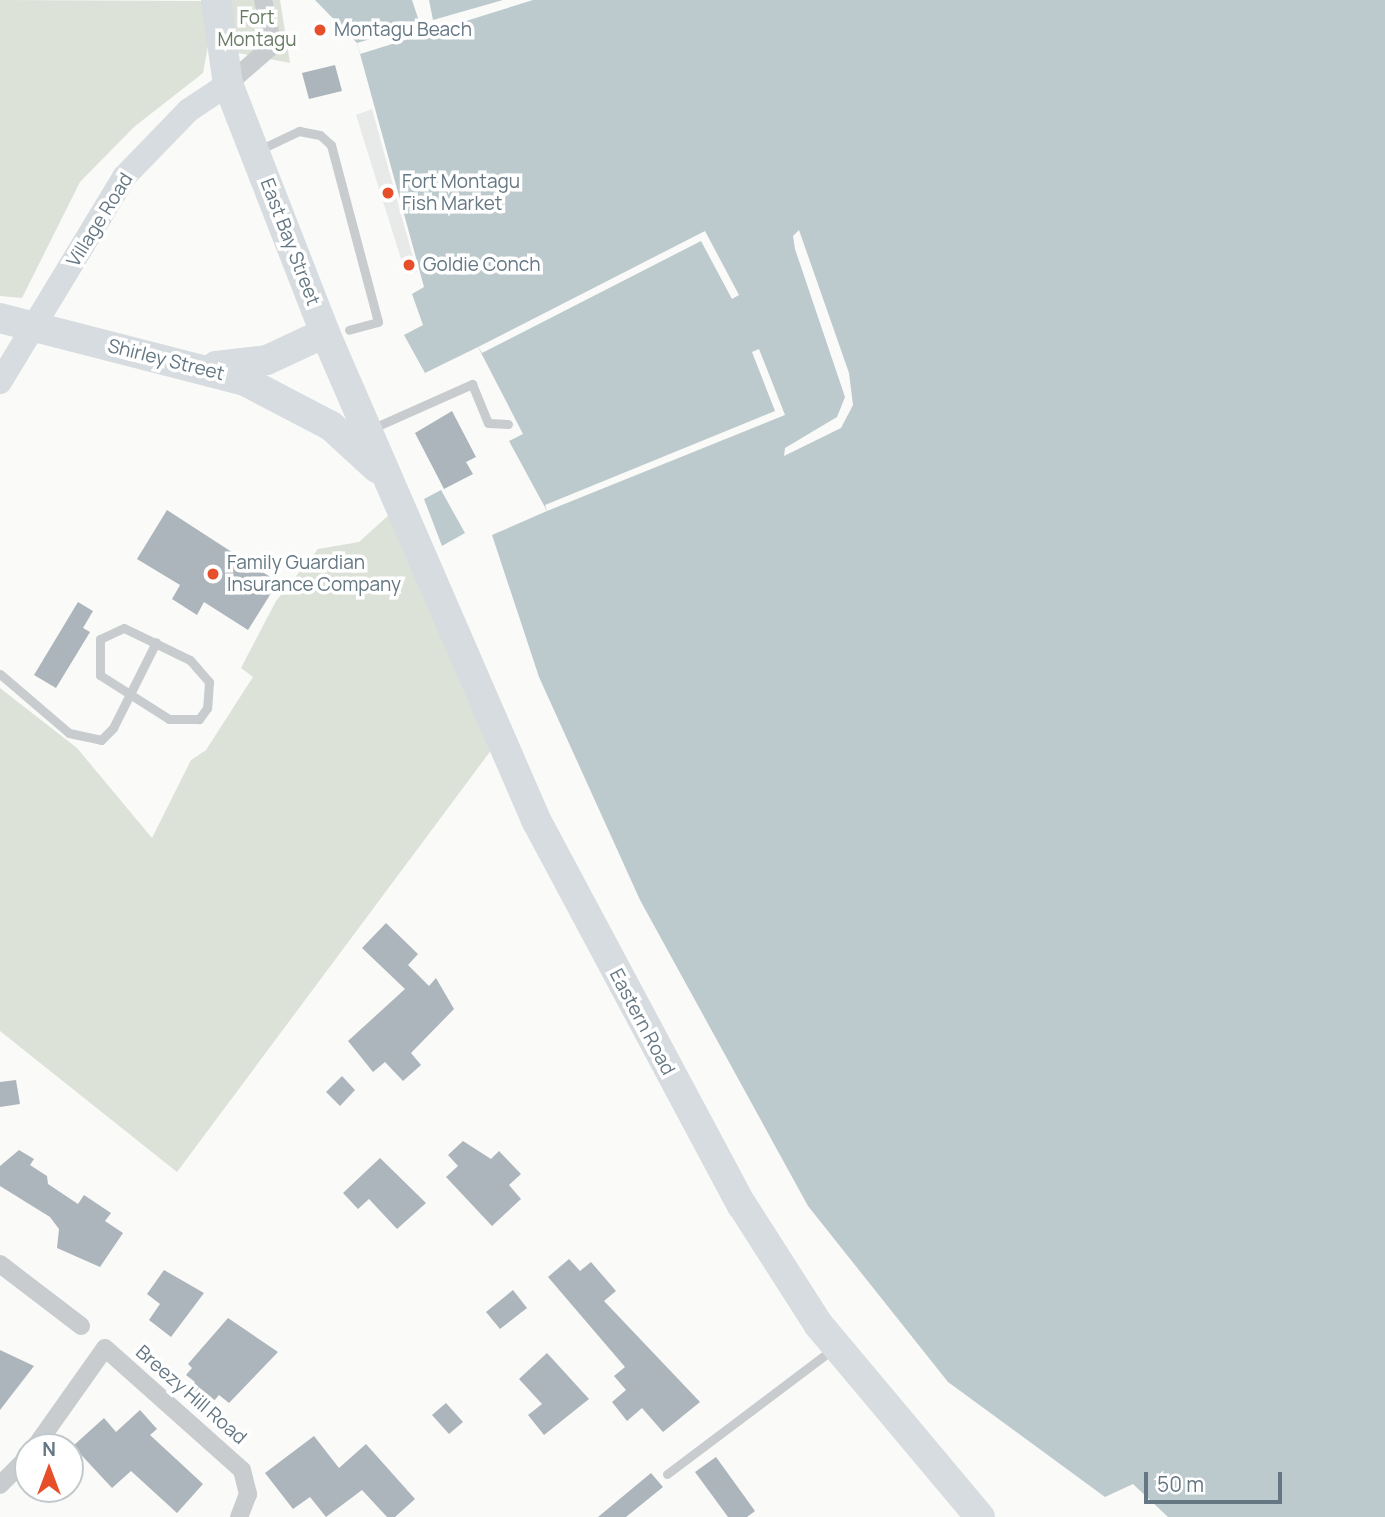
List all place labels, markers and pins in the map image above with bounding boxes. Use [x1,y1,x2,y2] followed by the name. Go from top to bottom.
[334,19,472,41] place label: Montagu Beach
[312,22,328,38] marker: Montagu Beach
[402,171,520,215] place label: Fort Montagu Fish Market
[380,185,396,201] marker: Fort Montagu Fish Market
[423,254,541,276] place label: Goldie Conch
[401,257,417,273] marker: Goldie Conch
[227,552,401,596] place label: Family Guardian Insurance Company
[205,566,221,582] marker: Family Guardian Insurance Company

